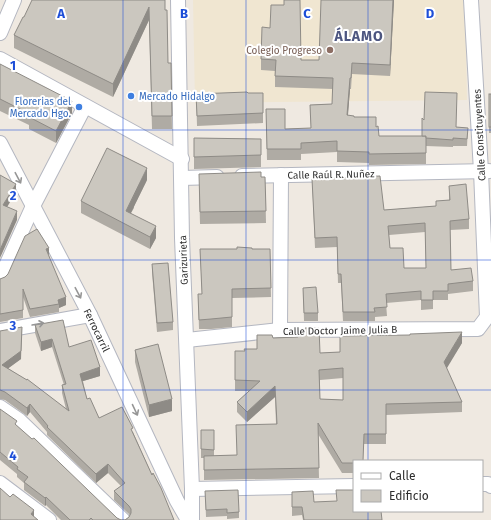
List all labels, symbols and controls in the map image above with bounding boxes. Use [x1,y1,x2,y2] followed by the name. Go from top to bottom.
[56,6,65,21] text: A
[180,6,188,21] text: B
[303,6,311,21] text: C
[426,6,435,21] text: D
[333,27,384,45] district label: ÁLAMO
[246,45,322,57] place label: Colegio Progreso
[325,45,335,55] marker: Colegio Progreso
[10,58,16,73] text: 1
[472,88,488,181] street label: Calle Constituyentes
[126,91,136,101] marker: Mercado Hidalgo
[139,91,215,103] place label: Mercado Hidalgo
[10,96,71,120] place label: Florerias del Mercado Hgo.
[74,102,84,112] marker: Florerias del Mercado Hgo.
[287,167,375,182] street label: Calle Raúl R. Nuñez
[15,172,22,184] one-way arrow
[10,188,17,203] text: 2
[177,235,191,285] street label: Garizurieta
[75,287,82,299] one-way arrow
[80,307,112,354] street label: Ferrocarril
[9,318,17,333] text: 3
[31,320,44,328] one-way arrow
[283,324,397,338] street label: Calle Doctor Jaime Julia B
[132,404,139,416] one-way arrow
[9,448,17,463] text: 4
[353,460,483,512] legend
[389,469,416,483] text: Calle
[389,489,429,503] text: Edificio

